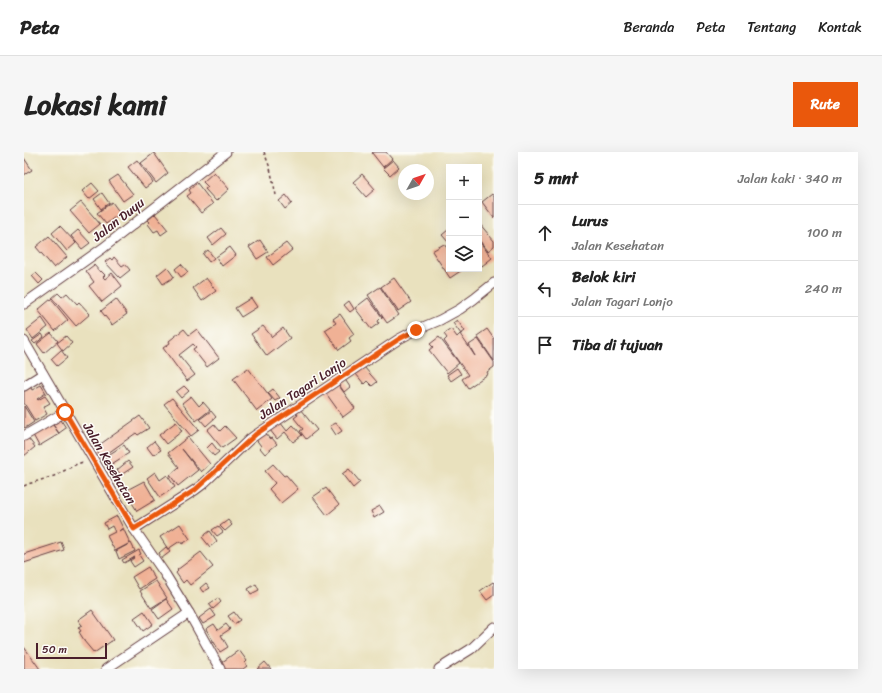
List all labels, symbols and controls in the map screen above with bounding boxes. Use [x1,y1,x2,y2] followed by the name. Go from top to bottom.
[20,11,59,44] text: Peta
[624,15,674,40] text: Beranda
[696,15,725,40] text: Peta
[747,15,796,40] text: Tentang
[818,15,862,40] text: Kontak
[24,80,166,129] text: Lokasi kami
[793,82,858,127] button: Rute
[534,163,578,193] text: 5 mnt
[398,164,434,200] north arrow
[446,164,482,272] map controls
[446,164,482,200] button: +
[738,167,842,190] text: Jalan kaki · 340 m
[86,191,150,248] street label: Jalan Duyu
[446,200,482,236] button: −
[572,208,608,234] text: Lurus
[807,221,842,244] text: 100 m
[534,222,556,244] icon: ahead
[572,234,664,257] text: Jalan Kesehatan
[446,236,482,272] button: layers
[572,264,635,290] text: Belok kiri
[805,277,842,300] text: 240 m
[534,278,556,300] icon: left
[572,290,673,313] text: Jalan Tagari Lonjo
[407,321,425,339] route end
[572,332,663,358] text: Tiba di tujuan
[534,334,556,356] icon: arrive
[253,351,351,426] street label: Jalan Tagari Lonjo
[56,403,74,421] route start
[76,417,143,509] street label: Jalan Kesehatan
[42,640,67,659] text: 50 m
[36,641,107,660] scale bar

